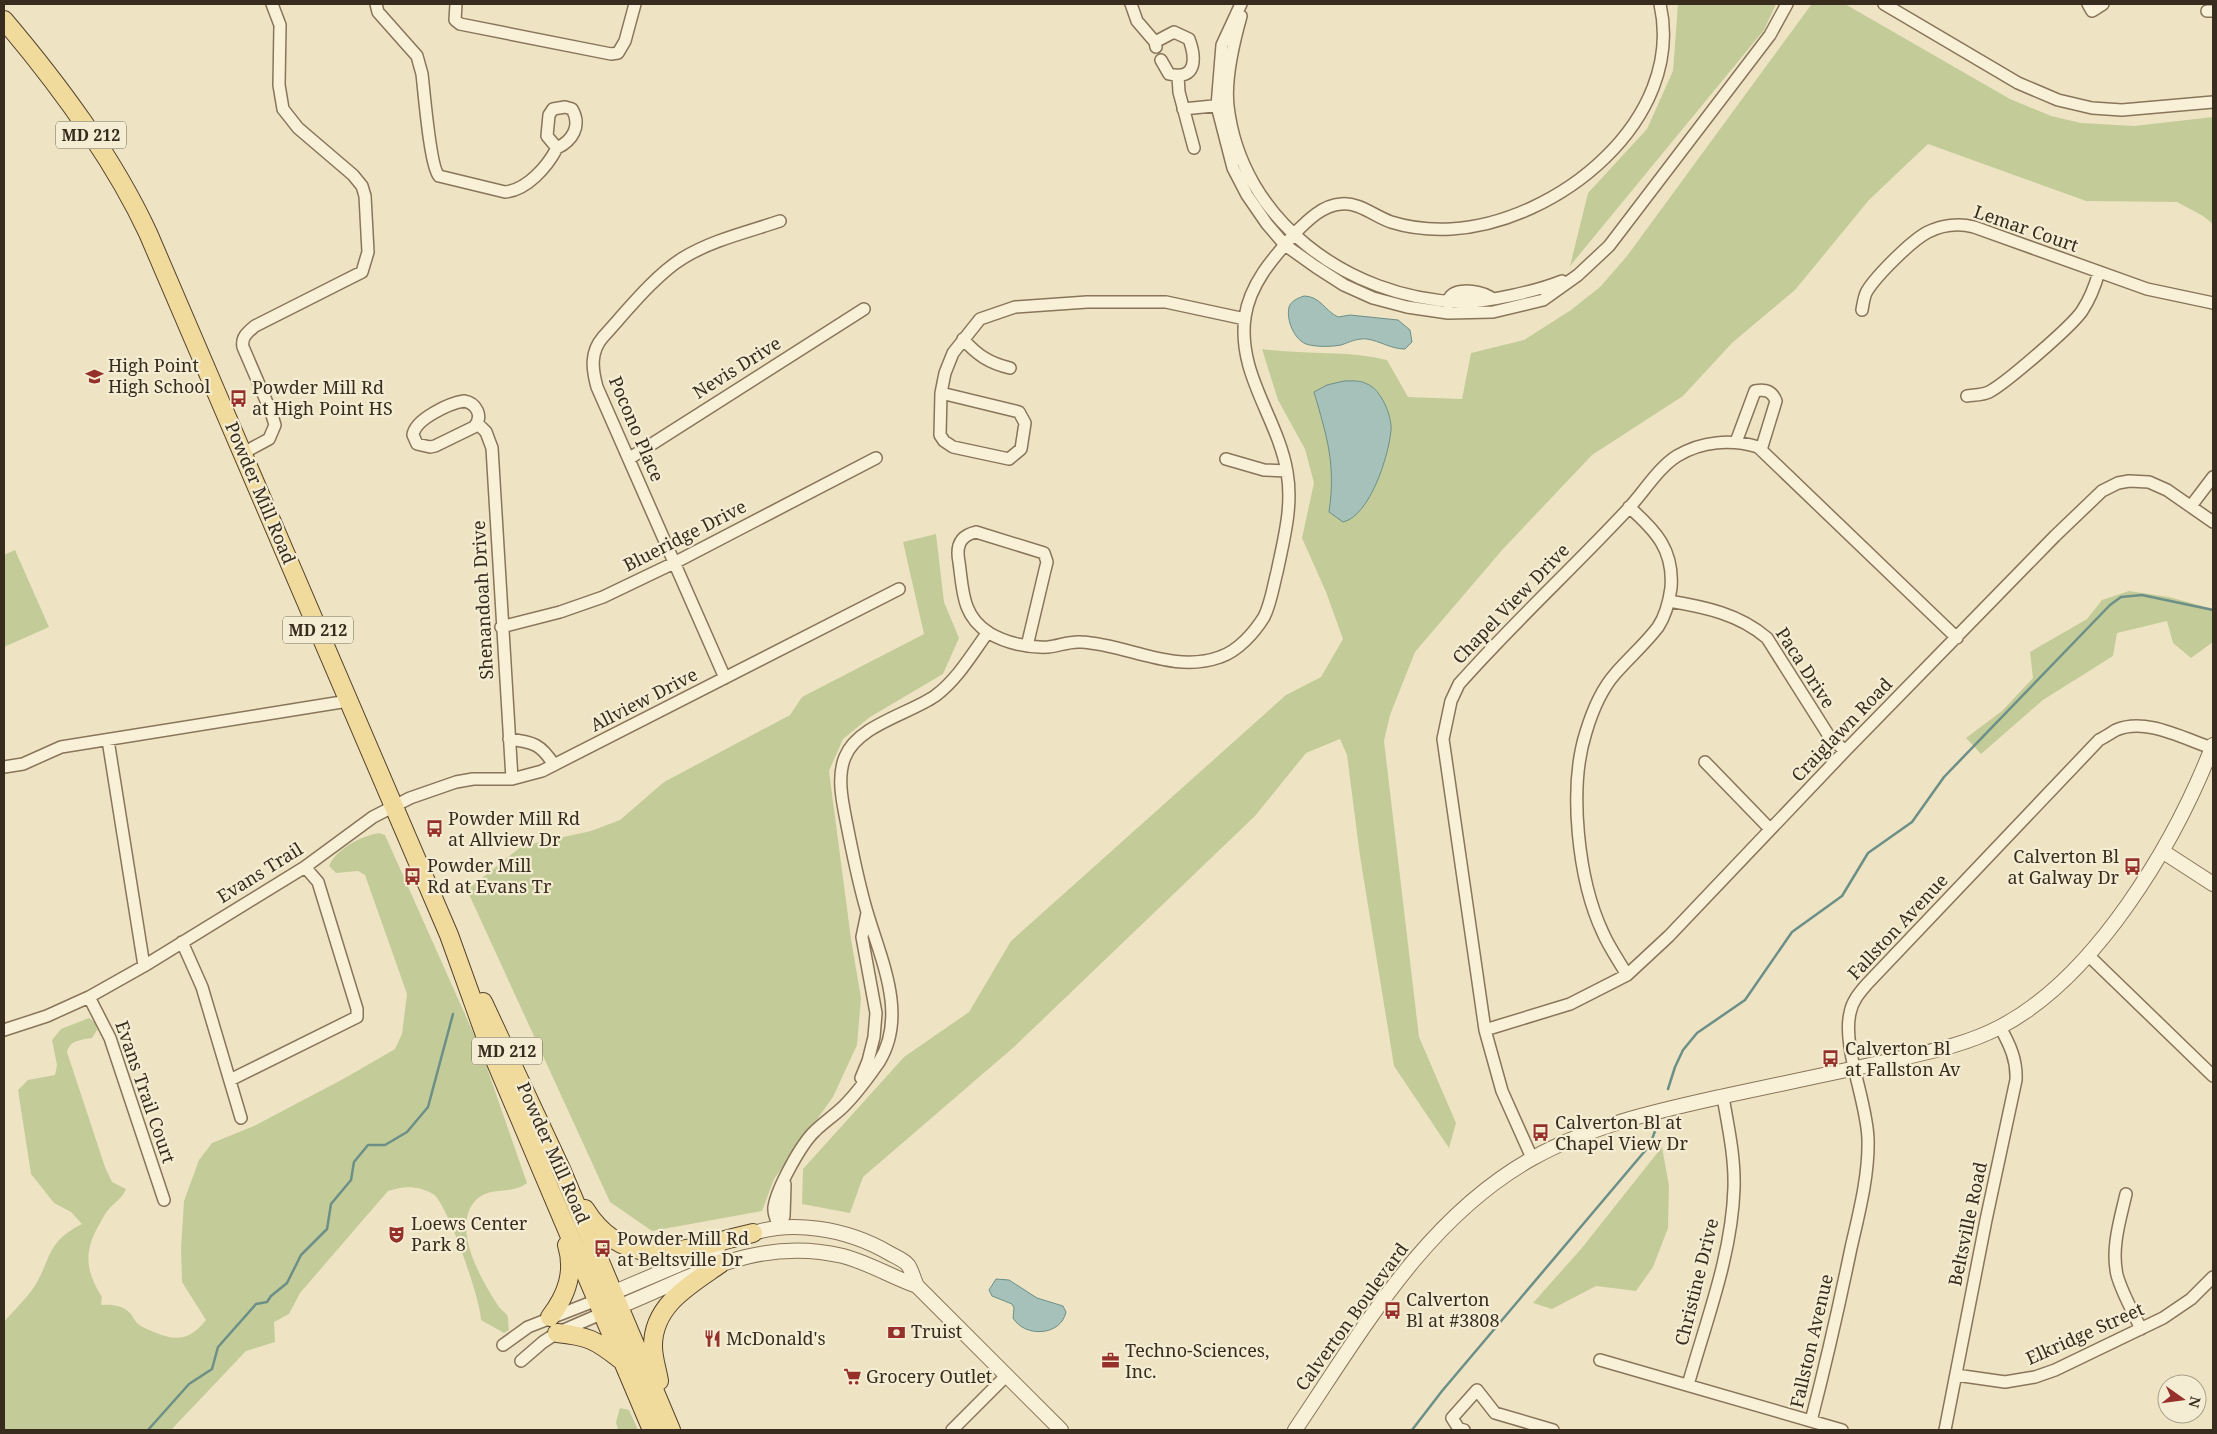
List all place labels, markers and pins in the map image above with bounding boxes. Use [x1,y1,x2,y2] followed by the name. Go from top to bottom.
[108,353,211,398] place label: High Point High School
[84,366,104,386] school or university icon: High Point High School
[252,375,393,420] place label: Powder Mill Rd at High Point HS
[228,388,248,408] bus stop icon: Powder Mill Rd at High Point HS
[448,806,580,851] place label: Powder Mill Rd at Allview Dr
[424,819,444,839] bus stop icon: Powder Mill Rd at Allview Dr
[2008,844,2120,889] place label: Calverton Bl at Galway Dr
[427,853,552,898] place label: Powder Mill Rd at Evans Tr
[2123,857,2143,877] bus stop icon: Calverton Bl at Galway Dr
[403,866,423,886] bus stop icon: Powder Mill Rd at Evans Tr
[1845,1036,1961,1081] place label: Calverton Bl at Fallston Av
[1821,1049,1841,1069] bus stop icon: Calverton Bl at Fallston Av
[1555,1110,1688,1155] place label: Calverton Bl at Chapel View Dr
[1531,1123,1551,1143] bus stop icon: Calverton Bl at Chapel View Dr
[411,1211,528,1256] place label: Loews Center Park 8
[387,1224,407,1244] theatre icon: Loews Center Park 8
[617,1226,749,1271] place label: Powder Mill Rd at Beltsville Dr
[593,1239,613,1259] bus stop icon: Powder Mill Rd at Beltsville Dr
[1406,1287,1500,1332] place label: Calverton Bl at #3808
[1382,1300,1402,1320] bus stop icon: Calverton Bl at #3808
[911,1319,962,1343] place label: Truist
[887,1322,907,1342] bank icon: Truist
[726,1326,826,1350] place label: McDonald's
[702,1329,722,1349] restaurant icon: McDonald's
[1125,1338,1269,1383] place label: Techno-Sciences, Inc.
[1101,1351,1121,1371] office icon: Techno-Sciences, Inc.
[866,1364,992,1388] place label: Grocery Outlet
[842,1367,862,1387] supermarket icon: Grocery Outlet

